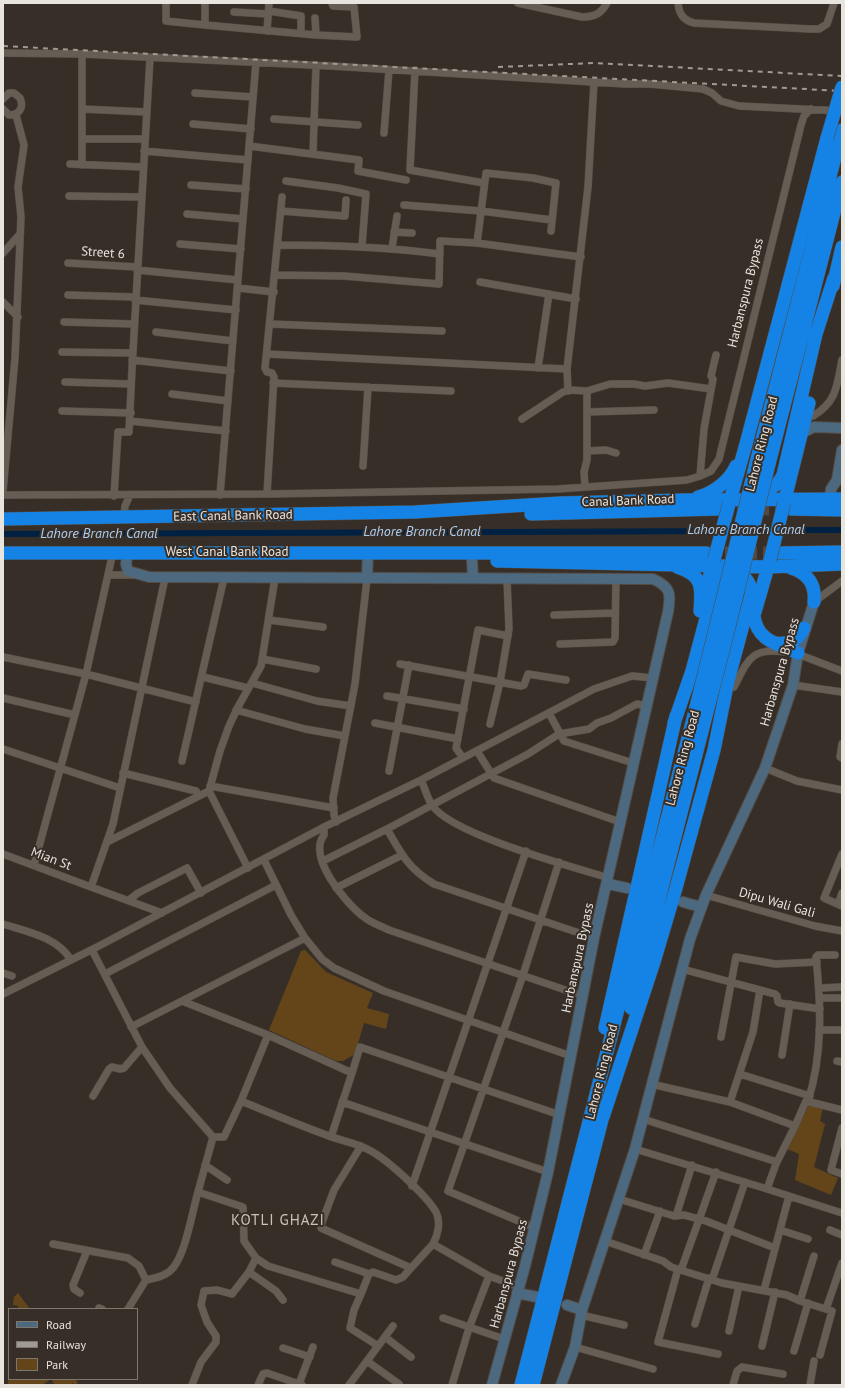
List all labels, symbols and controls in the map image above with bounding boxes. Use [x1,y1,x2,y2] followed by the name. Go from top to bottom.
[725,237,767,349] street label: Harbanspura Bypass
[81,244,125,262] street label: Street 6
[743,395,781,493] street label: Lahore Ring Road
[581,492,675,510] street label: Canal Bank Road
[173,507,293,525] street label: East Canal Bank Road
[687,522,805,538] water label: Lahore Branch Canal
[363,524,481,540] water label: Lahore Branch Canal
[40,526,158,542] water label: Lahore Branch Canal
[165,544,289,560] street label: West Canal Bank Road
[757,616,803,728] street label: Harbanspura Bypass
[663,709,703,807] street label: Lahore Ring Road
[29,844,73,874] street label: Mian St
[737,885,817,921] street label: Dipu Wali Gali
[559,902,597,1014] street label: Harbanspura Bypass
[583,1023,621,1121] street label: Lahore Ring Road
[231,1212,325,1230] district label: KOTLI GHAZI
[487,1218,531,1330] street label: Harbanspura Bypass
[8,1308,138,1380] legend
[46,1317,71,1332] text: Road
[46,1337,86,1352] text: Railway
[46,1357,68,1372] text: Park

